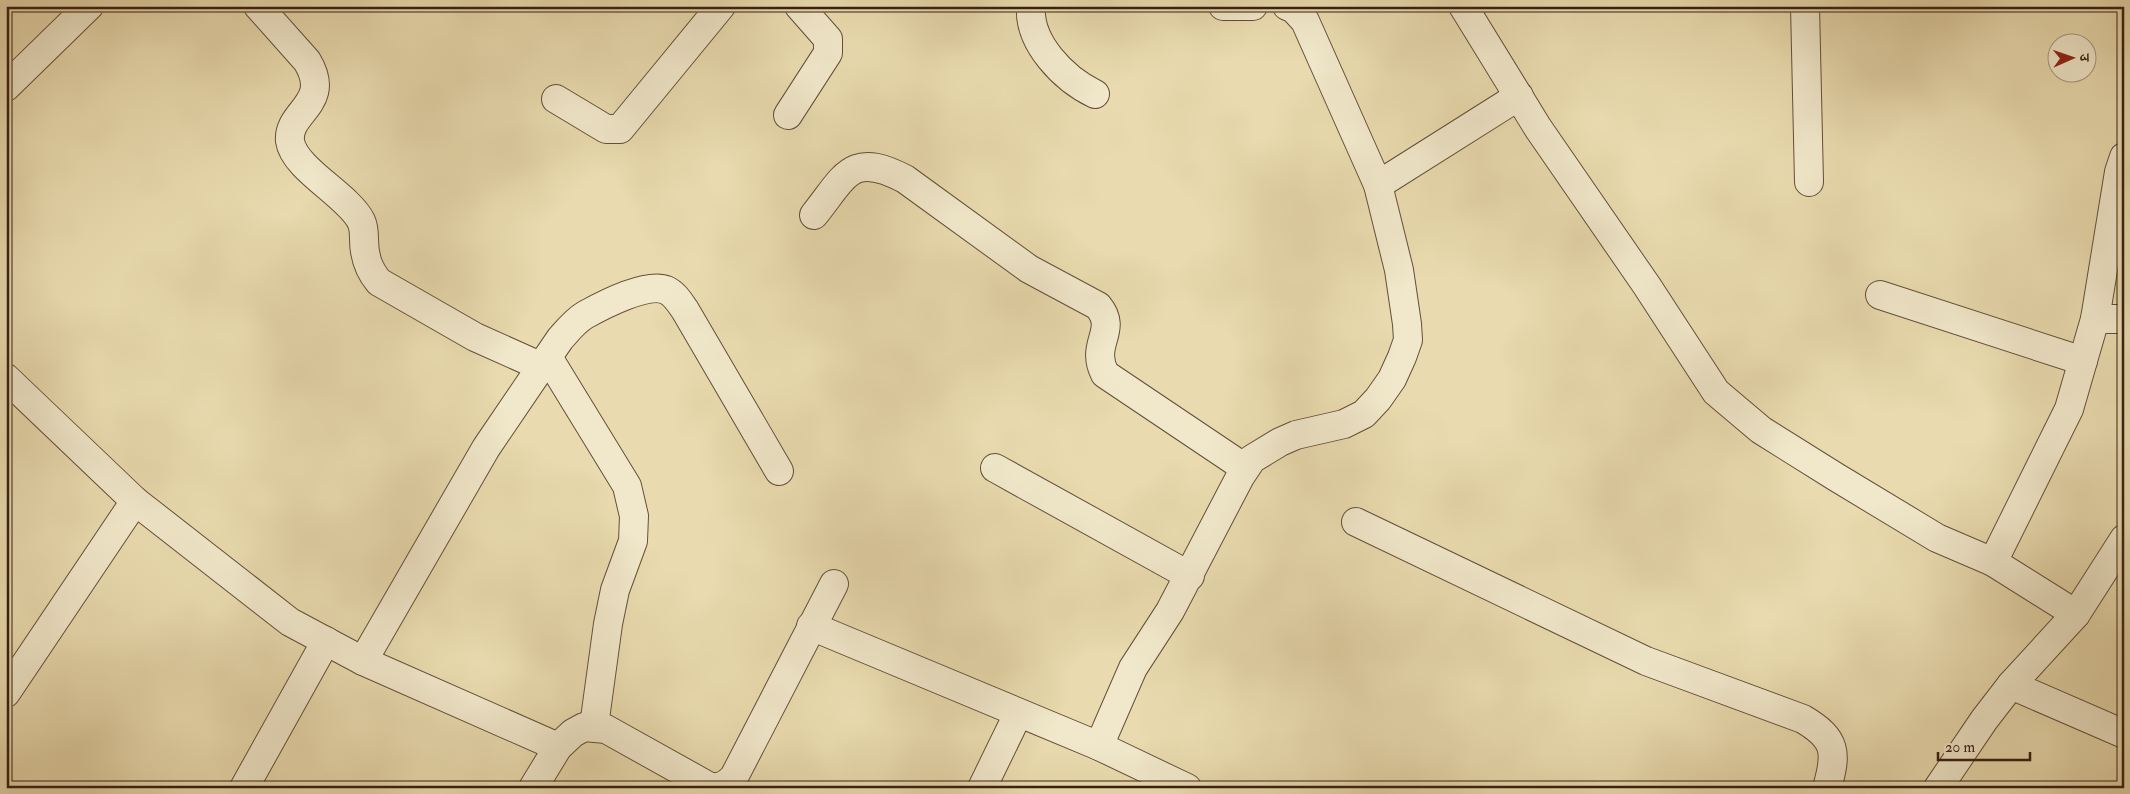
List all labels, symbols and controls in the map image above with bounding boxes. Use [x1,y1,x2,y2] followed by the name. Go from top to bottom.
[2048,32,2098,82] north arrow
[2076,53,2093,62] text: उ
[1938,729,2030,761] scale bar
[1945,738,1975,757] text: 20 m

